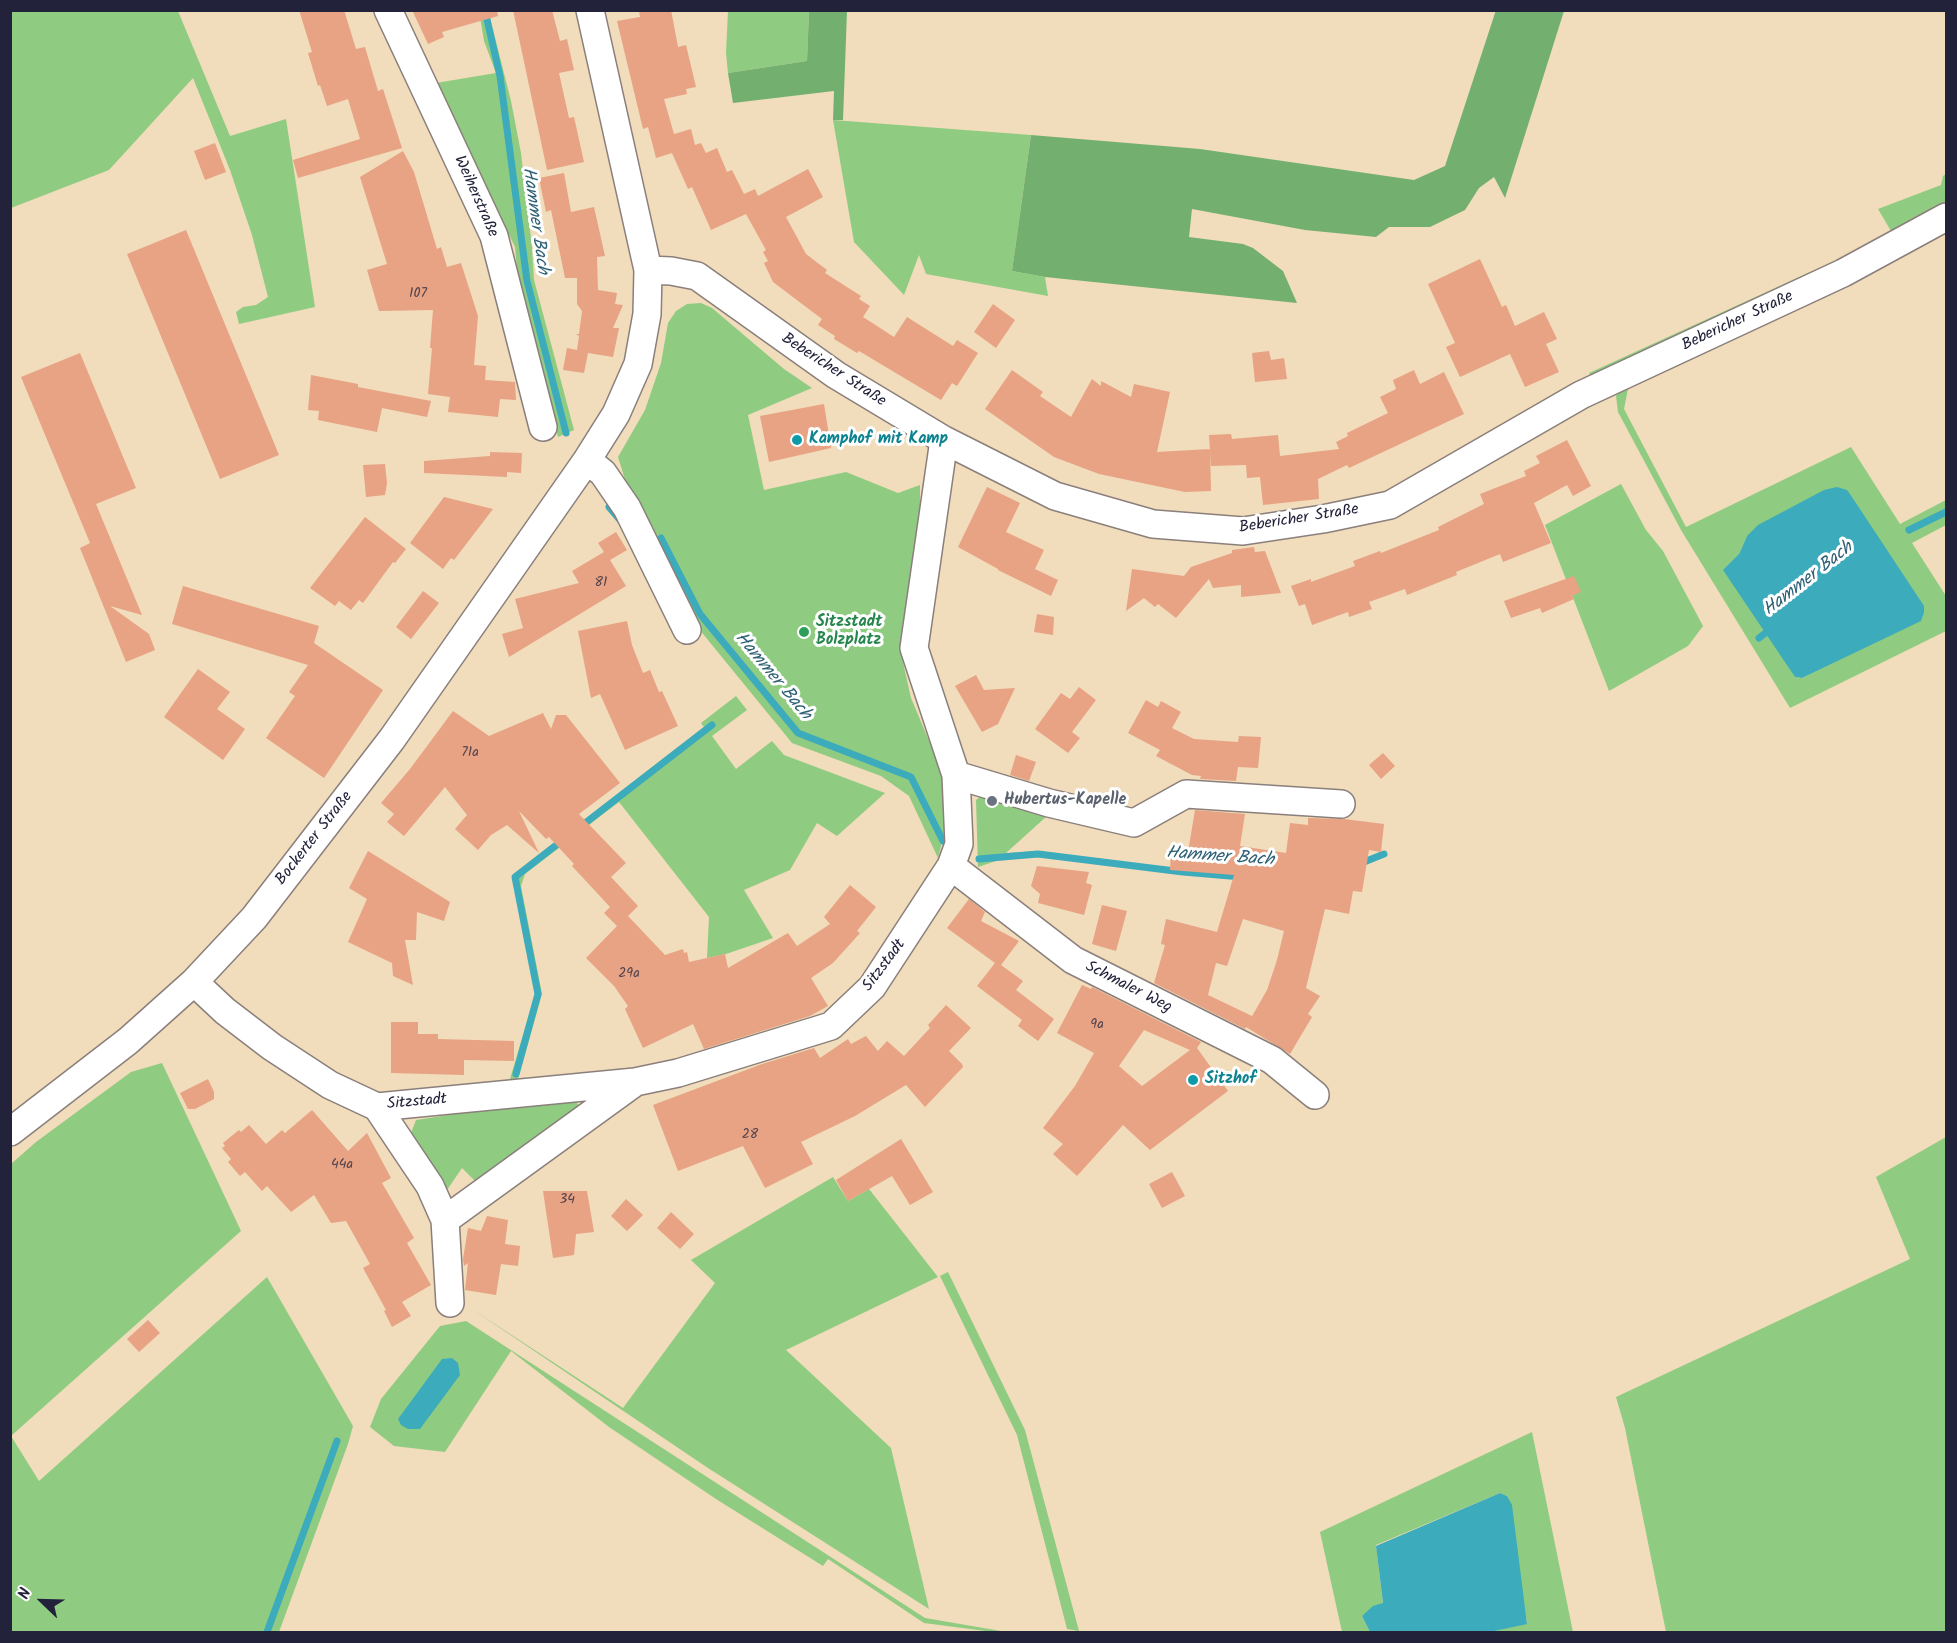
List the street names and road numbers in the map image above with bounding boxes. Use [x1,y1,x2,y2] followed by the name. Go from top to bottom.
[449,153,501,241] street label: Weiherstraße
[1679,288,1797,356] street label: Bebericher Straße
[777,330,889,412] street label: Bebericher Straße
[1238,501,1360,539] street label: Bebericher Straße
[272,788,358,890] street label: Bockerter Straße
[859,936,911,996] street label: Sitzstadt
[1082,958,1174,1018] street label: Schmaler Weg
[386,1091,448,1115] street label: Sitzstadt

